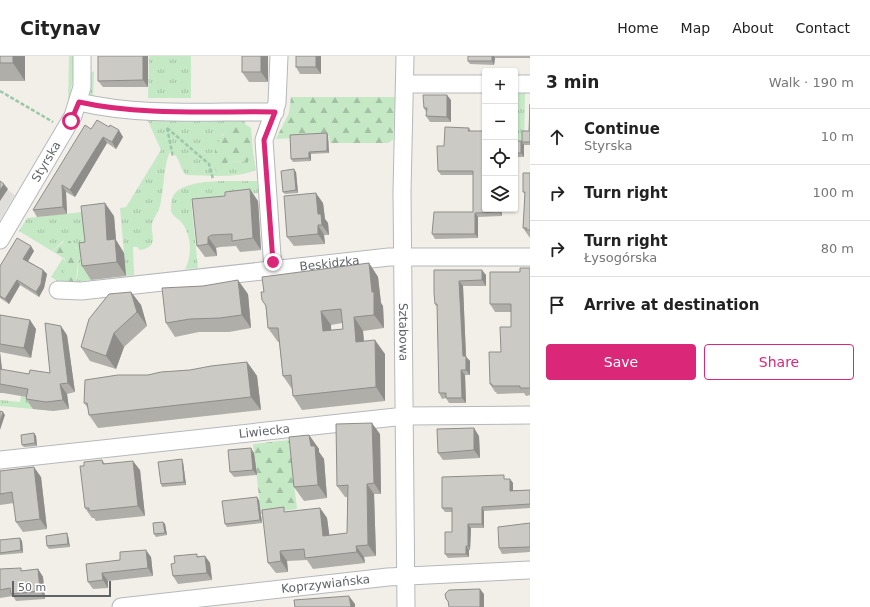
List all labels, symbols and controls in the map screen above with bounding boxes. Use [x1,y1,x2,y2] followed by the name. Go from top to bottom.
[20,17,101,39] text: Citynav
[617,20,659,36] text: Home
[681,20,710,36] text: Map
[732,20,774,36] text: About
[796,20,850,36] text: Contact
[482,68,518,212] map controls
[482,68,518,104] button: +
[546,72,599,92] text: 3 min
[769,75,854,90] text: Walk · 190 m
[482,104,518,140] button: −
[62,112,80,130] route start
[584,120,660,138] text: Continue
[546,126,568,148] icon: ahead
[821,129,854,144] text: 10 m
[584,138,632,153] text: Styrska
[29,139,64,184] street label: Styrska
[482,140,518,176] button: locate
[482,176,518,212] button: layers
[546,182,568,204] icon: right
[584,184,668,202] text: Turn right
[812,185,854,200] text: 100 m
[584,232,668,250] text: Turn right
[546,238,568,260] icon: right
[821,241,854,256] text: 80 m
[584,250,657,265] text: Łysogórska
[264,253,282,271] route end
[299,253,360,274] street label: Beskidzka
[546,294,568,316] icon: arrive
[584,296,759,314] text: Arrive at destination
[396,303,411,361] street label: Sztabowa
[546,344,696,380] button: Save
[704,344,854,380] button: Share
[238,422,291,441] street label: Liwiecka
[281,572,371,596] street label: Koprzywiańska
[12,579,111,598] scale bar
[18,581,46,594] text: 50 m

